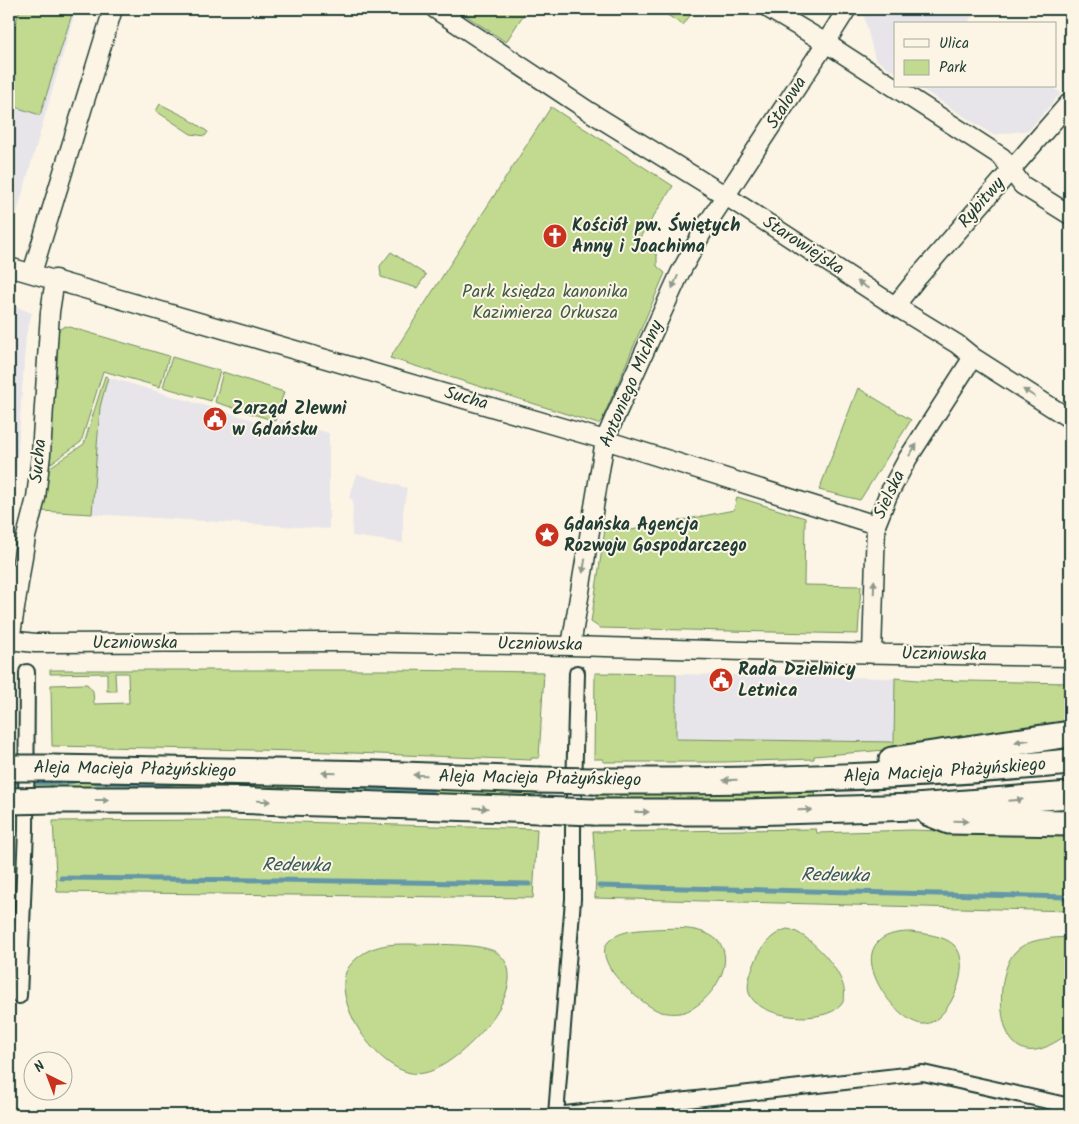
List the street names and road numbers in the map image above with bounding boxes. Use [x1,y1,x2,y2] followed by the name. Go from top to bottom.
[759,71,815,135] street label: Stalowa
[951,170,1013,235] street label: Rybitwy
[756,209,850,283] street label: Starowiejska
[592,315,672,452] street label: Antoniego Michny
[441,379,491,419] street label: Sucha
[23,438,55,484] street label: Sucha
[866,466,914,524] street label: Sielska
[92,629,178,658] street label: Uczniowska
[497,630,583,660] street label: Uczniowska
[901,640,987,670] street label: Uczniowska
[843,750,1047,792] street label: Aleja Macieja Płażyńskiego
[33,754,237,786] street label: Aleja Macieja Płażyńskiego
[438,763,642,795] street label: Aleja Macieja Płażyńskiego

